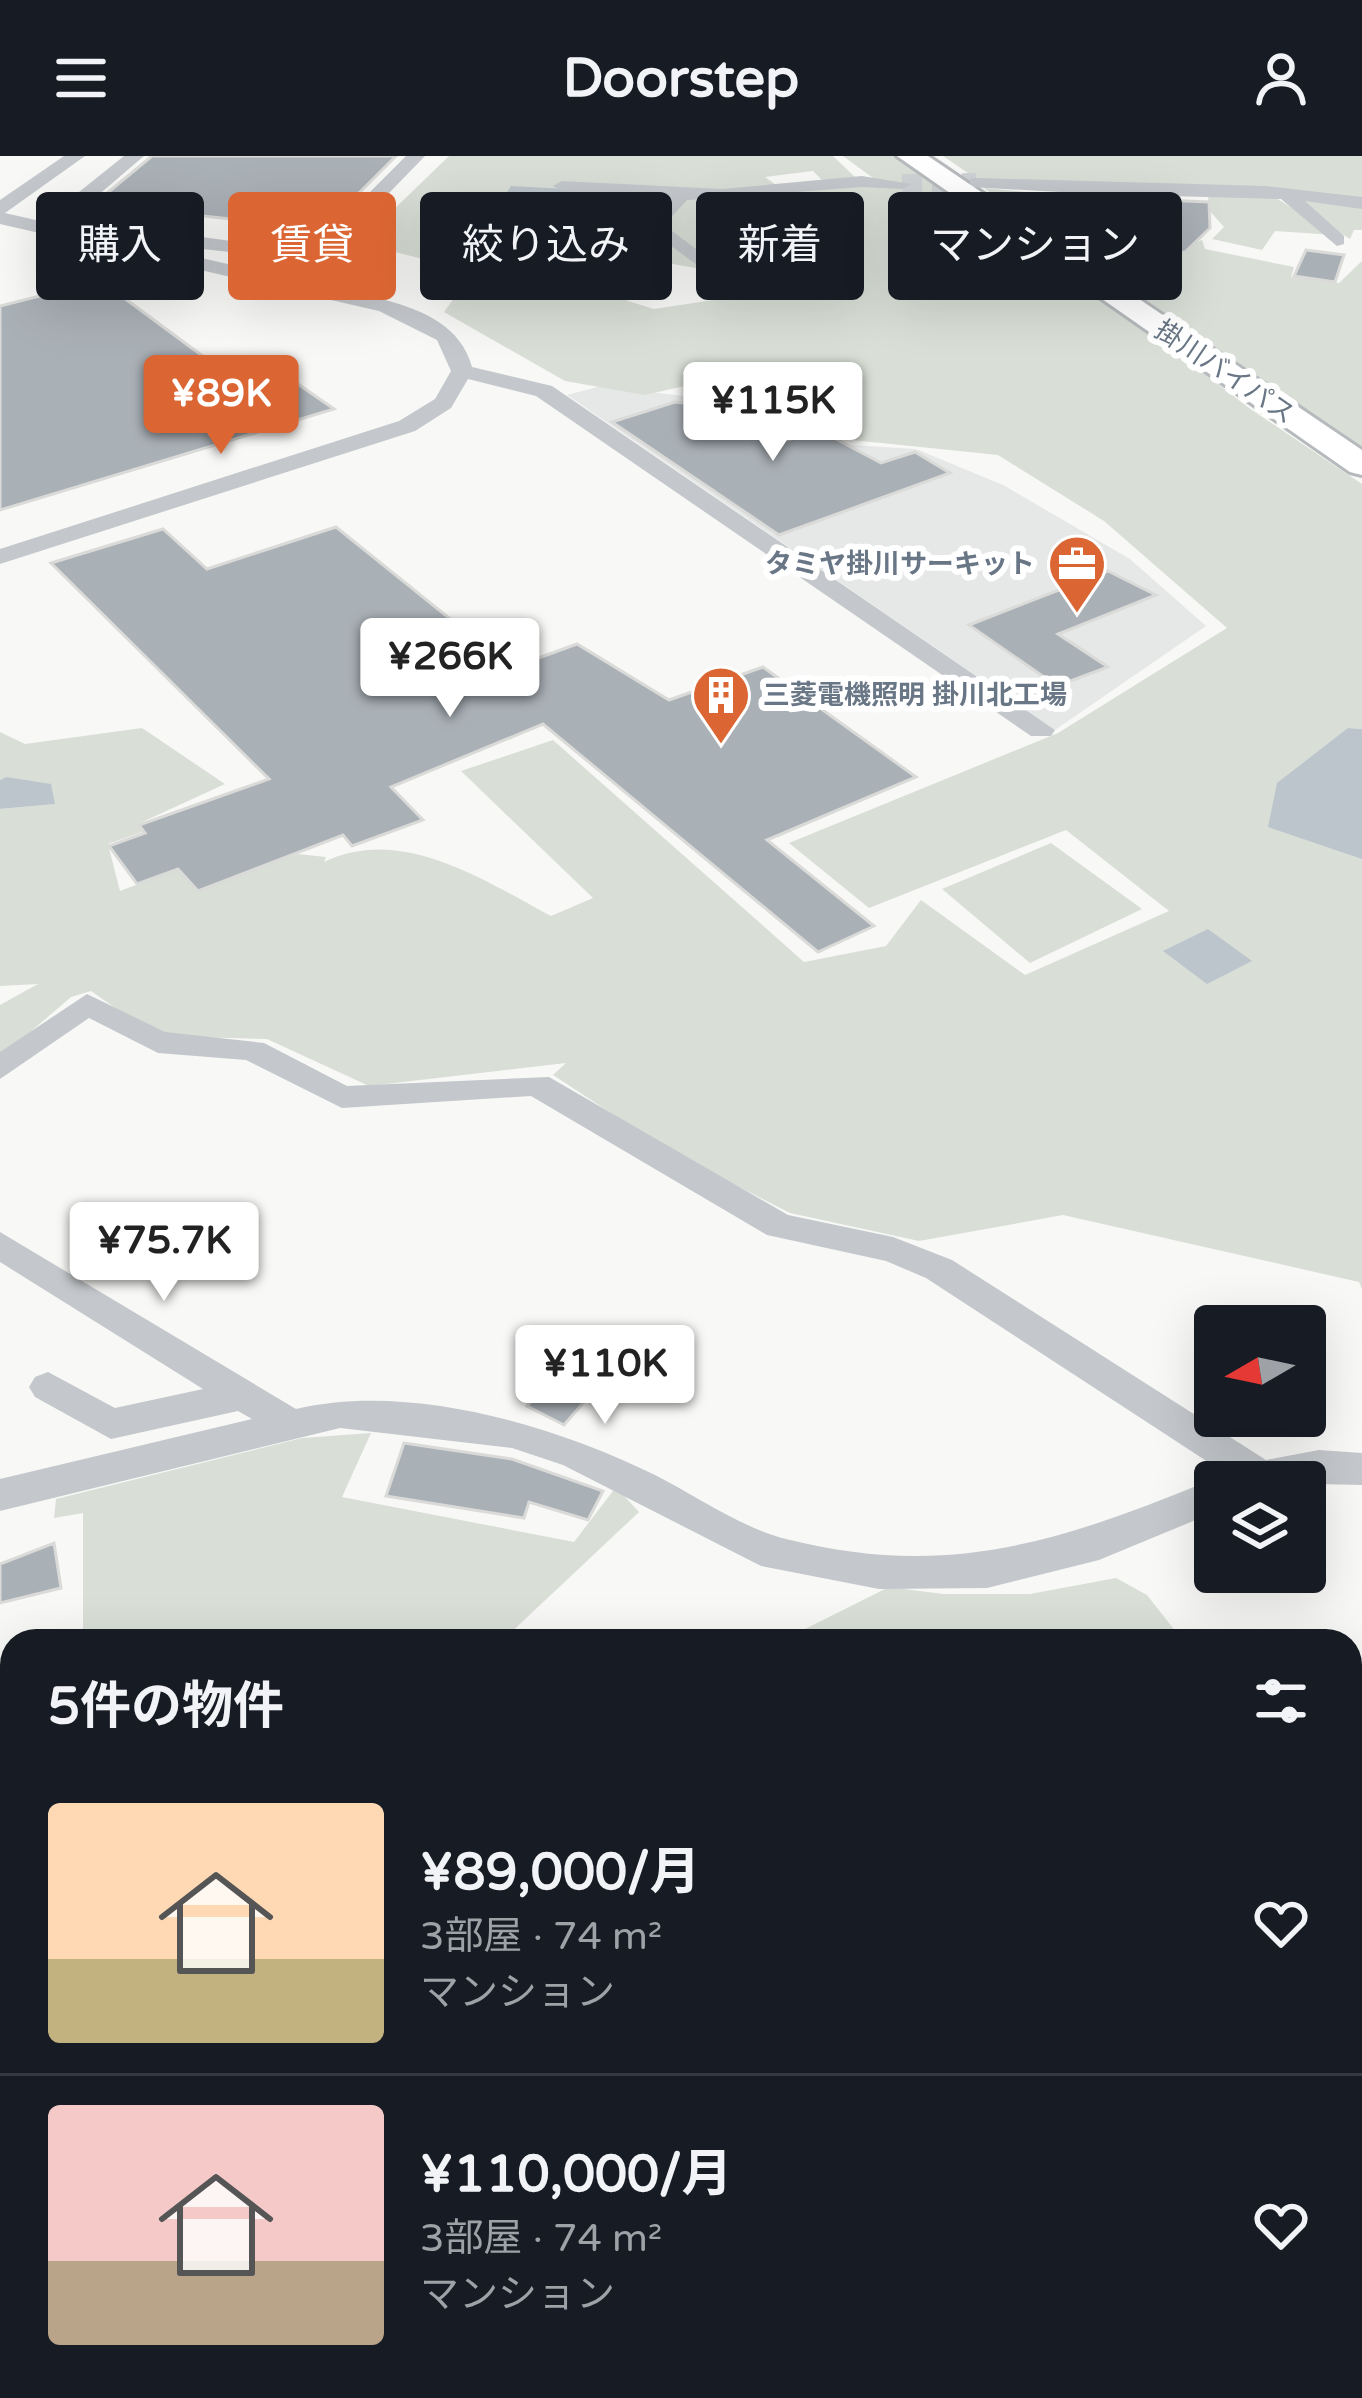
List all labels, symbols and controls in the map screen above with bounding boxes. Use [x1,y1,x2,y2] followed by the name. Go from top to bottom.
[48,45,114,111] icon: menu
[1248,45,1314,111] icon: person
[563,46,799,111] text: Doorstep
[36,192,204,300] chip: 購入
[228,192,396,300] chip: 賃貸
[420,192,672,300] chip: 絞り込み
[696,192,864,300] chip: 新着
[888,192,1182,300] chip: マンション
[1149,314,1301,431] street label: 掛川バイパス
[150,355,292,457] pin: ¥89K
[689,362,857,464] pin: ¥115K
[171,370,271,417] text: ¥89K
[710,377,836,424] text: ¥115K
[1046,533,1108,615] office icon: タミヤ掛川サーキット
[765,548,1035,581] place label: タミヤ掛川サーキット
[366,618,534,720] pin: ¥266K
[387,633,513,680] text: ¥266K
[690,664,752,746] building icon: 三菱電機照明 掛川北工場
[763,679,1067,712] place label: 三菱電機照明 掛川北工場
[66,1202,262,1304] pin: ¥75.7K
[97,1217,231,1264] text: ¥75.7K
[1194,1305,1326,1437] north arrow
[1194,1305,1326,1593] map controls
[521,1325,689,1427] pin: ¥110K
[542,1340,668,1387] text: ¥110K
[1194,1461,1326,1593] button: layers
[1248,1668,1314,1734] icon: filters
[48,1676,284,1738] text: 5件の物件
[420,1842,701,1904] text: ¥89,000/月
[144,1851,288,1995] icon: home
[1248,1890,1314,1956] icon: heart
[420,1913,662,1960] text: 3部屋 · 74 m²
[420,1969,615,2016] text: マンション
[420,2144,733,2206] text: ¥110,000/月
[144,2153,288,2297] icon: home
[1248,2192,1314,2258] icon: heart
[420,2215,662,2262] text: 3部屋 · 74 m²
[420,2271,615,2318] text: マンション

